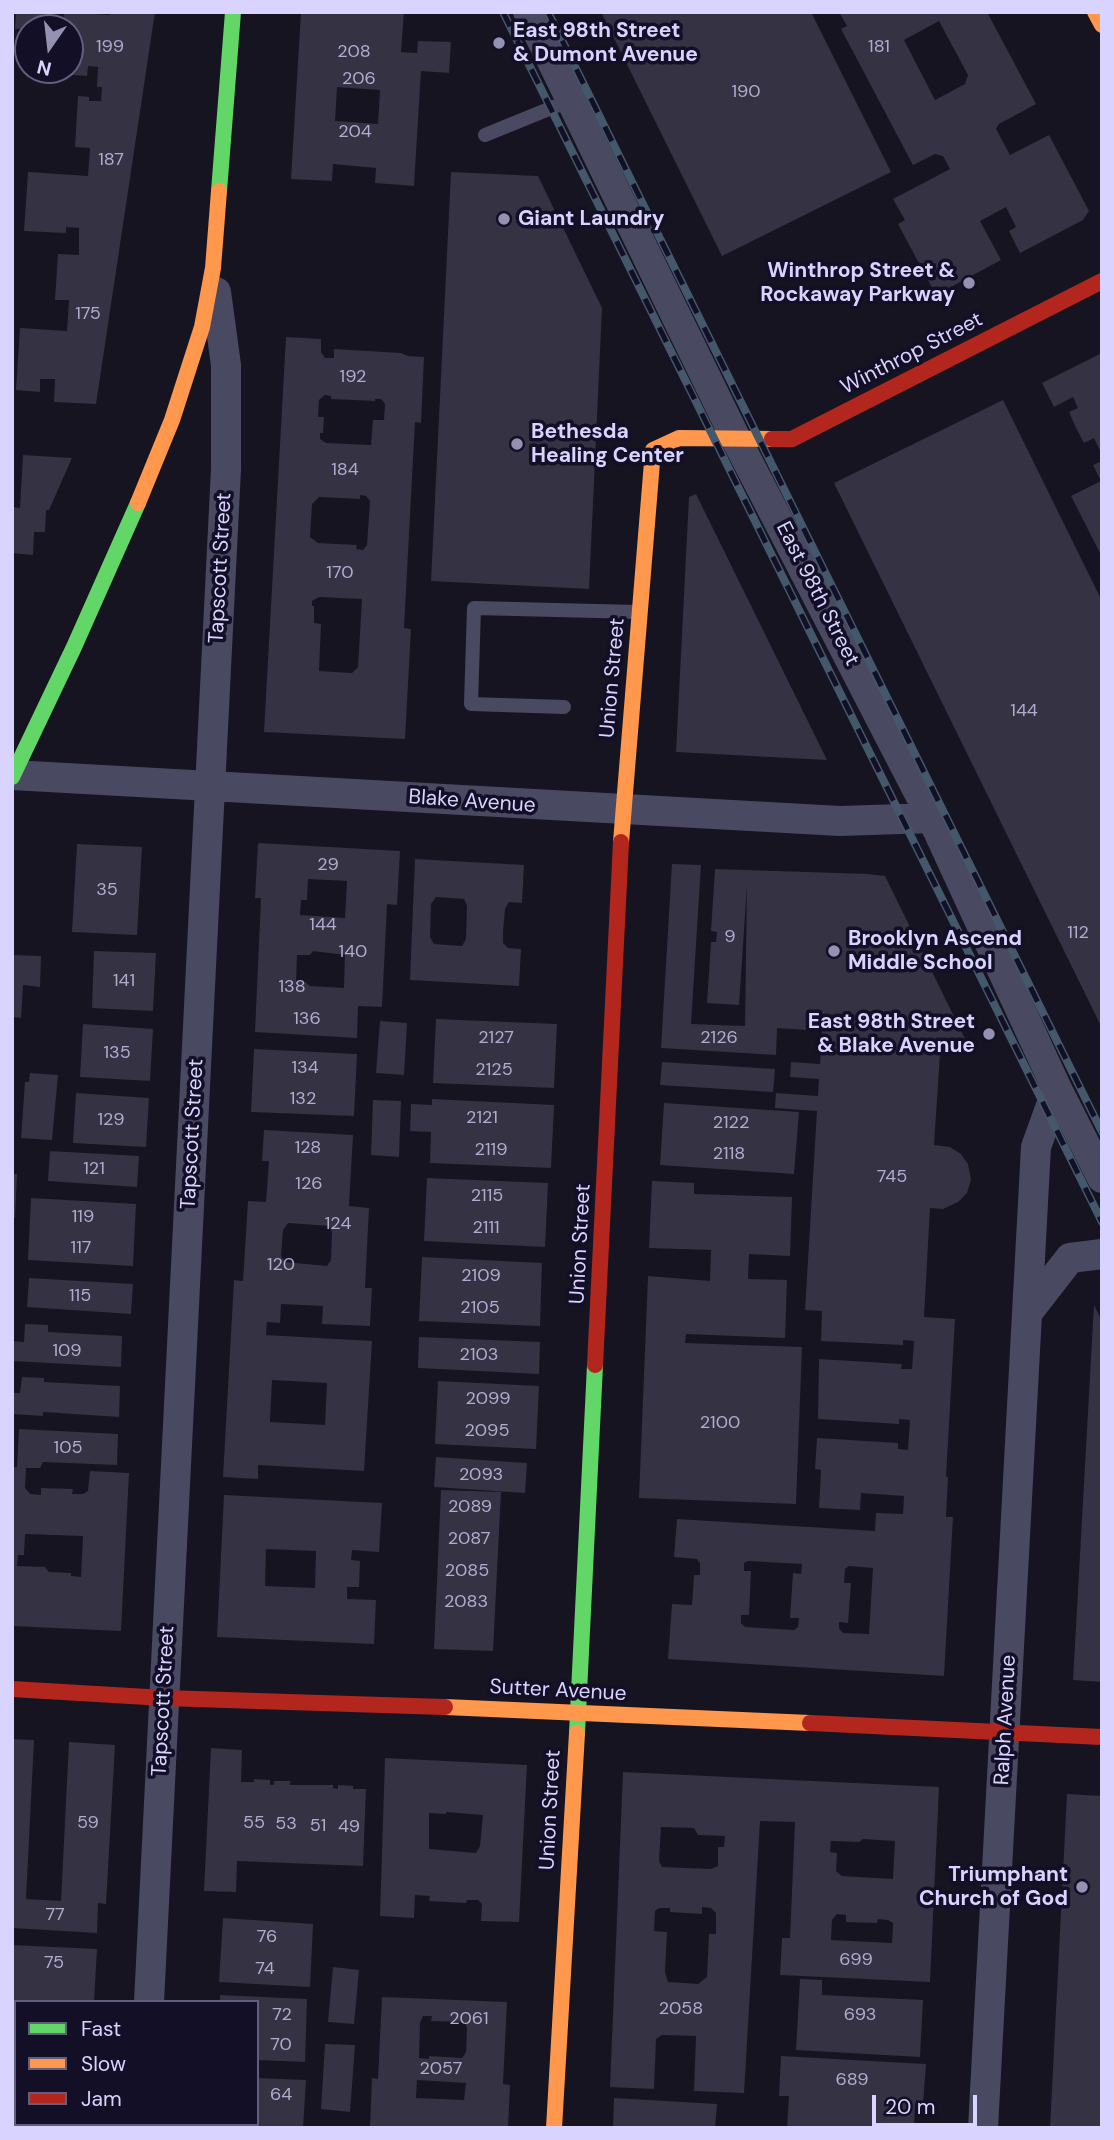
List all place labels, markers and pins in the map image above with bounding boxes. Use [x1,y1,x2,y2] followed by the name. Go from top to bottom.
[513,18,698,68] place label: East 98th Street & Dumont Avenue
[491,35,507,51] marker: East 98th Street & Dumont Avenue
[518,206,664,232] place label: Giant Laundry
[496,211,512,227] marker: Giant Laundry
[760,258,955,308] place label: Winthrop Street & Rockaway Parkway
[961,275,977,291] marker: Winthrop Street & Rockaway Parkway
[531,419,684,469] place label: Bethesda Healing Center
[509,436,525,452] marker: Bethesda Healing Center
[848,926,1022,976] place label: Brooklyn Ascend Middle School
[826,943,842,959] marker: Brooklyn Ascend Middle School
[808,1009,975,1059] place label: East 98th Street & Blake Avenue
[981,1026,997,1042] marker: East 98th Street & Blake Avenue
[919,1862,1068,1912] place label: Triumphant Church of God
[1074,1879,1090,1895] marker: Triumphant Church of God

